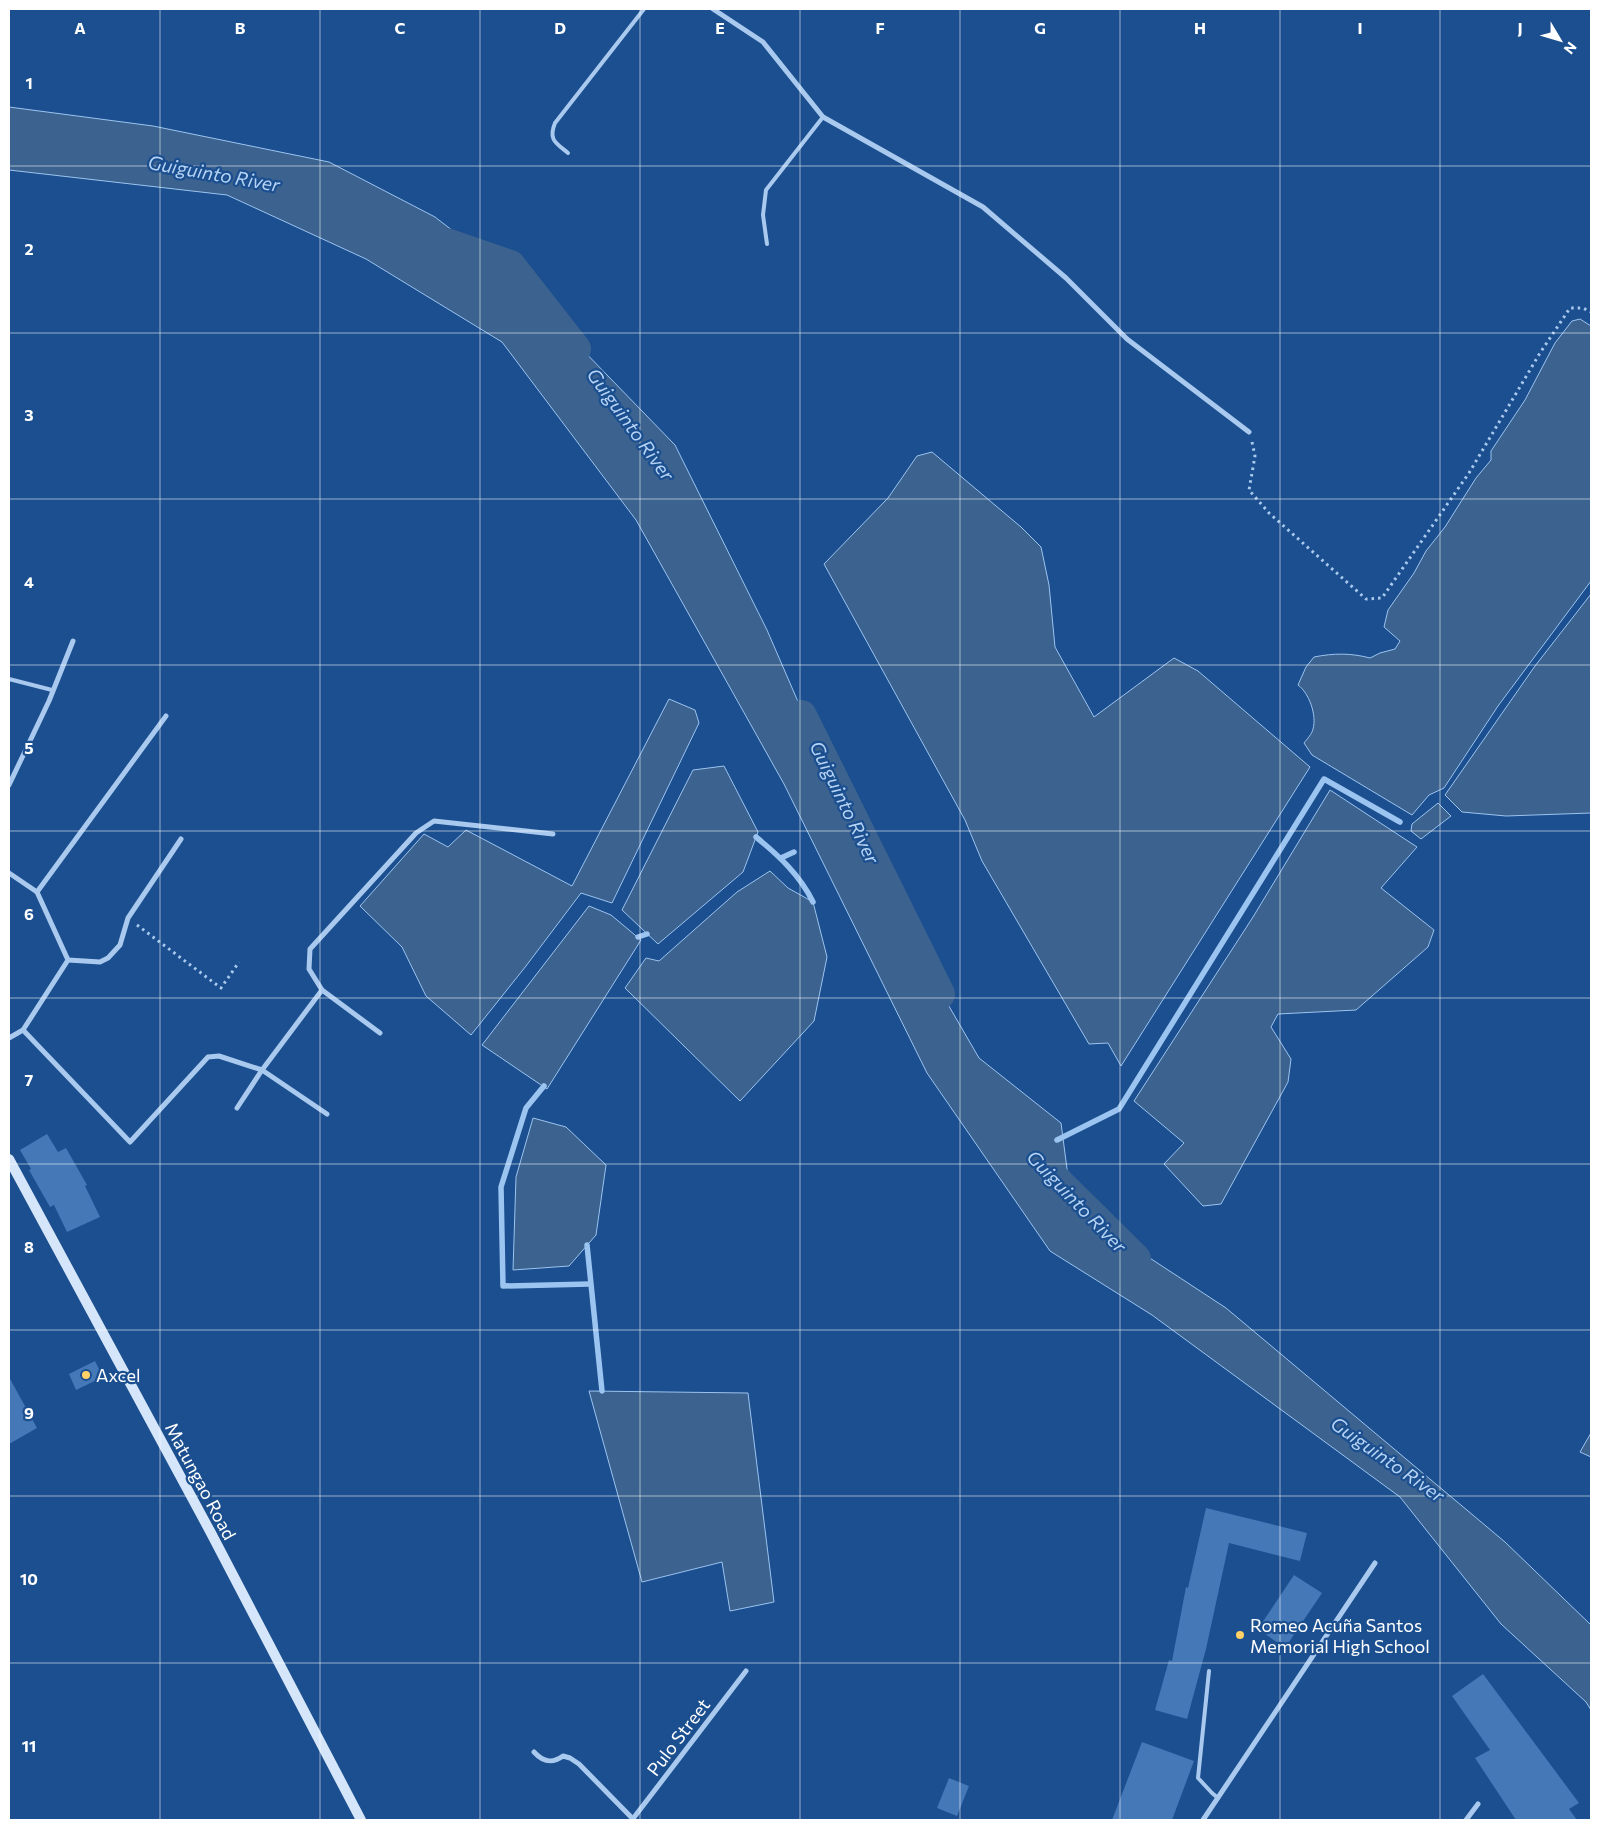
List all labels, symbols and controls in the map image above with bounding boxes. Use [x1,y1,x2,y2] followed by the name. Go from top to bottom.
[1535,15,1585,65] north arrow
[74,18,86,37] text: A
[235,18,246,37] text: B
[395,18,406,37] text: C
[554,18,566,37] text: D
[715,18,725,37] text: E
[875,18,885,37] text: F
[1034,18,1046,37] text: G
[1194,18,1206,37] text: H
[1357,18,1363,37] text: I
[1517,18,1523,37] text: J
[1561,39,1581,58] text: N
[25,73,33,92] text: 1
[146,150,283,196] water label: Guiguinto River
[24,239,34,258] text: 2
[582,363,680,486] water label: Guiguinto River
[24,405,34,424] text: 3
[24,572,34,591] text: 4
[805,737,885,868] water label: Guiguinto River
[24,738,34,757] text: 5
[24,904,34,923] text: 6
[25,1070,34,1089] text: 7
[1022,1145,1133,1258] water label: Guiguinto River
[24,1237,34,1256] text: 8
[96,1364,141,1386] place label: Axcel
[80,1369,92,1381] marker: Axcel
[24,1403,34,1422] text: 9
[1327,1411,1450,1508] water label: Guiguinto River
[161,1419,241,1543] street label: Matungao Road
[20,1569,38,1588] text: 10
[1250,1614,1430,1657] place label: Romeo Acuña Santos Memorial High School
[1234,1629,1246,1641] marker: Romeo Acuña Santos Memorial High School
[642,1694,714,1780] street label: Pulo Street
[22,1736,36,1755] text: 11

